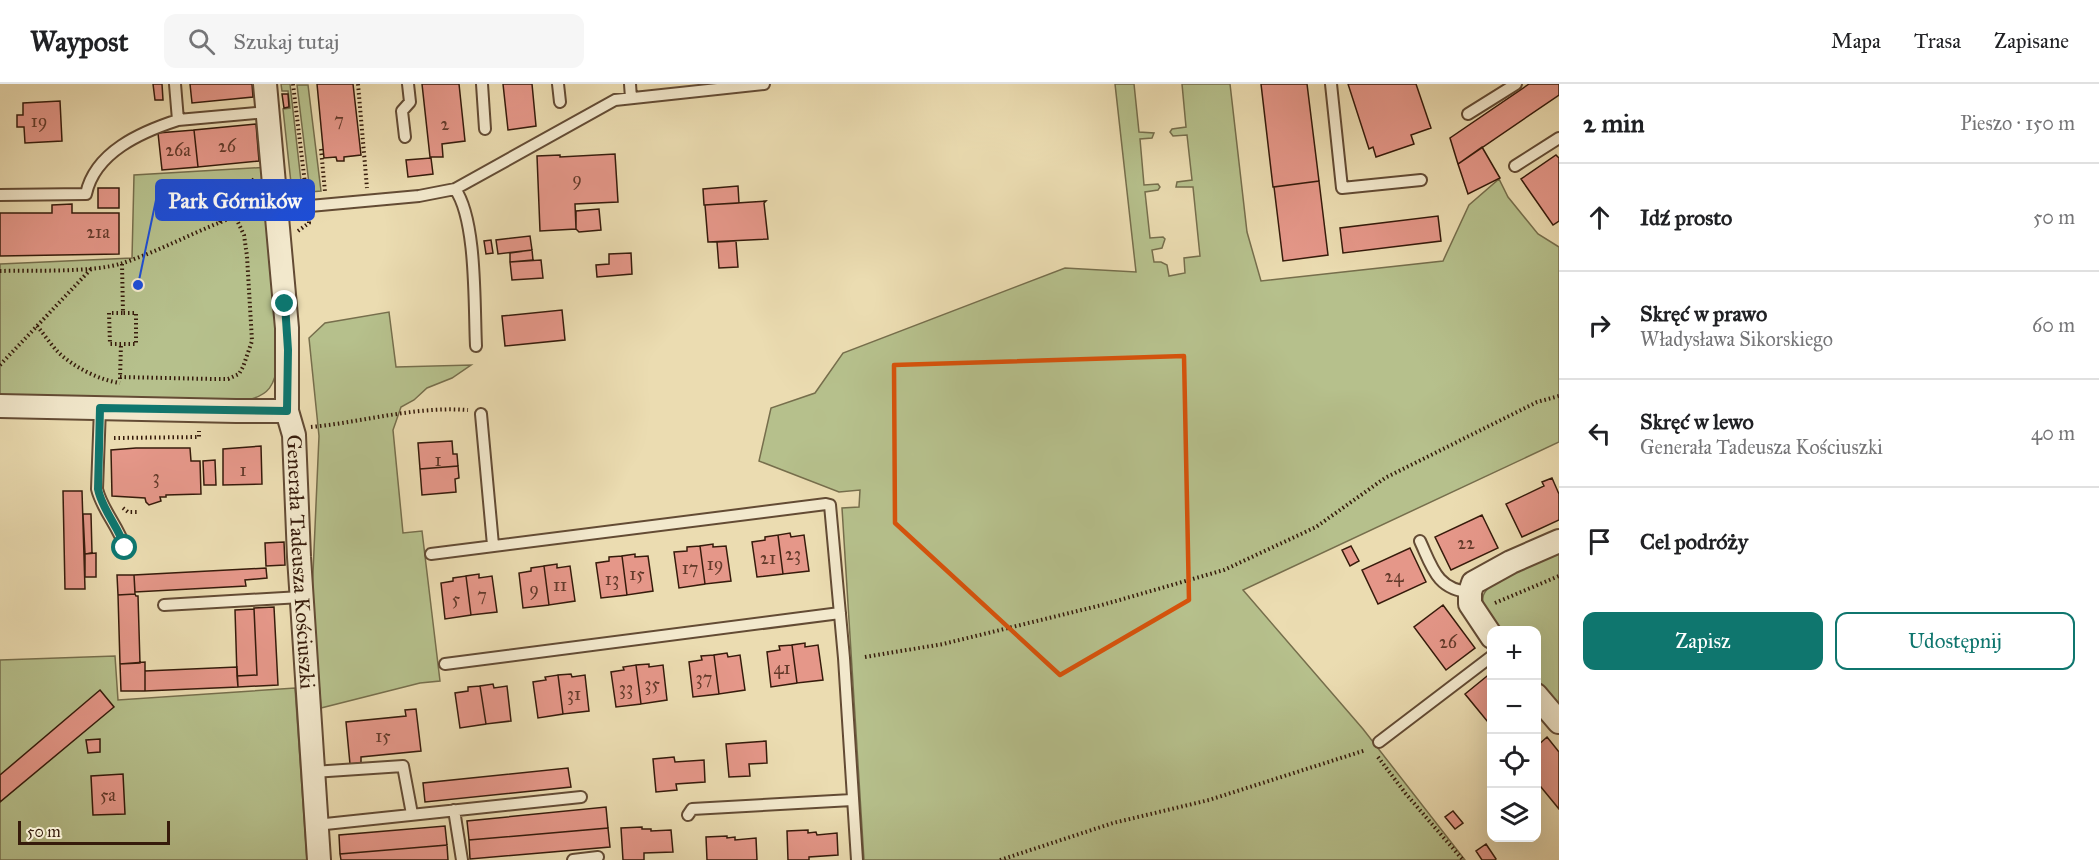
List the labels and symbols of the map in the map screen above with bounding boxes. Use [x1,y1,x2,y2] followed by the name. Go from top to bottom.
[334,109,344,131] house number: 7
[31,110,47,132] house number: 19
[441,113,450,135] house number: 2
[218,135,237,157] house number: 26
[165,139,191,161] house number: 26a
[572,168,582,190] house number: 9
[156,180,314,220] callout: Park Górników
[168,187,303,214] text: Park Górników
[86,221,110,243] house number: 21a
[271,290,297,316] route end
[281,434,321,690] street label: Generała Tadeusza Kościuszki
[434,449,442,471] house number: 1
[239,459,247,481] house number: 1
[152,466,160,488] house number: 3
[1457,532,1475,554] house number: 22
[111,534,137,560] route start
[785,543,801,565] house number: 23
[760,547,776,569] house number: 21
[707,553,723,575] house number: 19
[682,557,698,579] house number: 17
[629,563,645,585] house number: 15
[1385,565,1404,587] house number: 24
[605,568,619,590] house number: 13
[553,574,567,596] house number: 11
[529,578,539,600] house number: 9
[477,584,487,606] house number: 7
[452,588,461,610] house number: 5
[1439,631,1458,653] house number: 26
[773,657,791,679] house number: 41
[696,667,712,689] house number: 37
[644,673,660,695] house number: 35
[619,677,633,699] house number: 33
[567,683,581,705] house number: 31
[375,725,391,747] house number: 15
[100,784,116,806] house number: 5a
[18,818,170,846] scale bar

